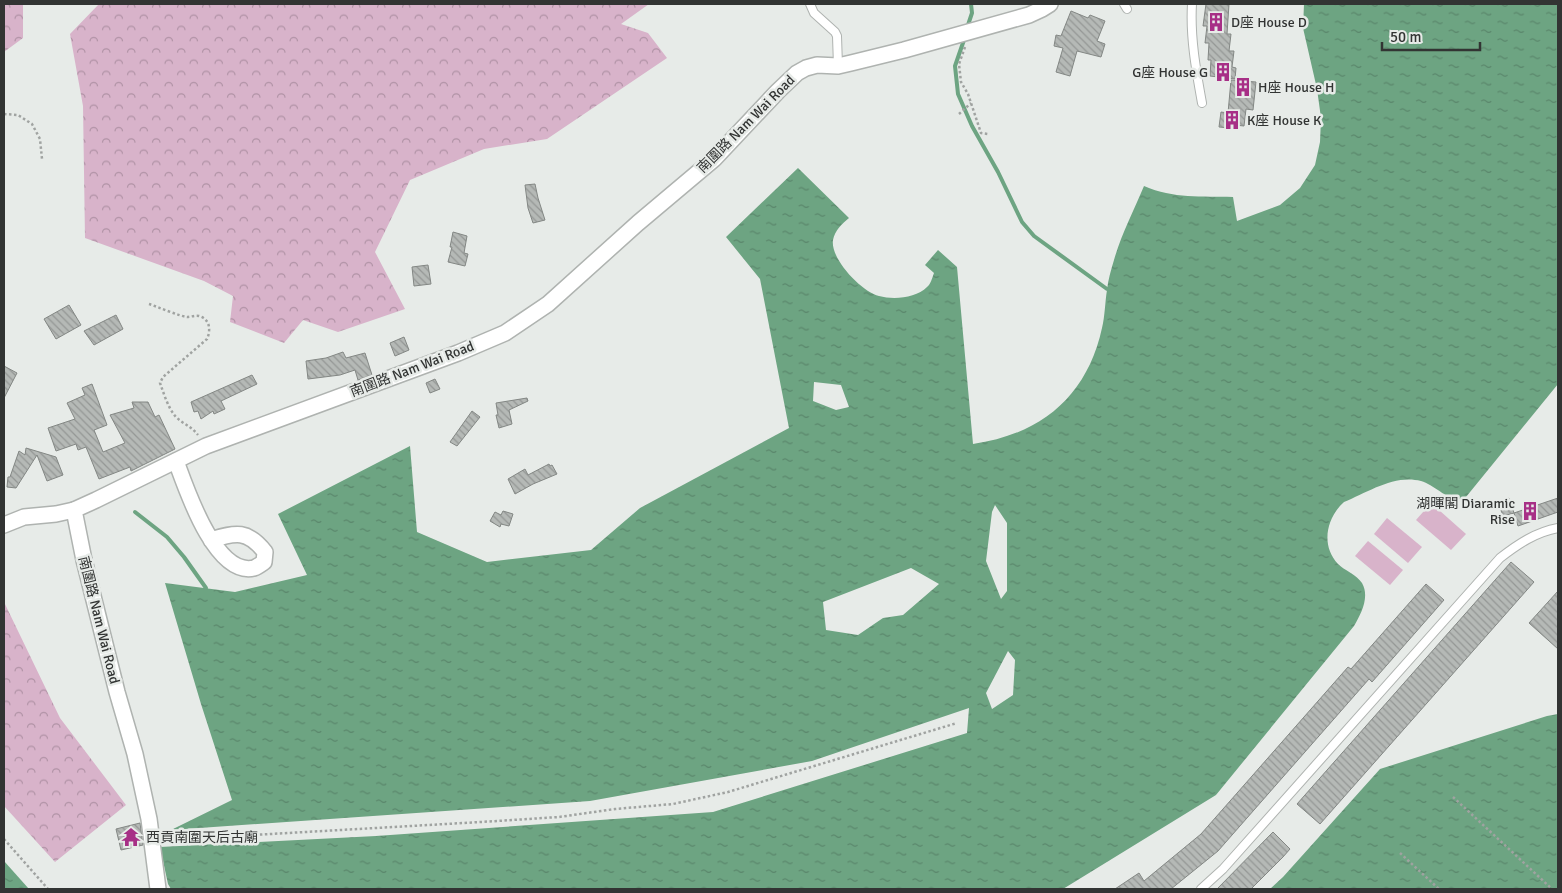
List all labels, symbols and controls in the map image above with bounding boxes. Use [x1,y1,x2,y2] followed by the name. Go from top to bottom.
[1205,11,1227,33] building icon: D座 House D
[1231,14,1307,31] place label: D座 House D
[1382,20,1480,52] scale bar
[1390,28,1421,46] text: 50 m
[1212,61,1234,83] building icon: G座 House G
[1132,64,1208,81] place label: G座 House G
[694,72,798,176] street label: 南圍路 Nam Wai Road
[1232,76,1254,98] building icon: H座 House H
[1258,79,1335,96] place label: H座 House H
[1221,109,1243,131] building icon: K座 House K
[1247,112,1322,129] place label: K座 House K
[348,338,476,400] street label: 南圍路 Nam Wai Road
[1416,495,1515,528] place label: 湖暉閣 Diaramic Rise
[1519,500,1541,522] building icon: 湖暉閣 Diaramic Rise
[75,554,123,686] street label: 南圍路 Nam Wai Road
[120,826,142,848] temple icon: 西貢南圍天后古廟
[146,829,258,846] place label: 西貢南圍天后古廟

